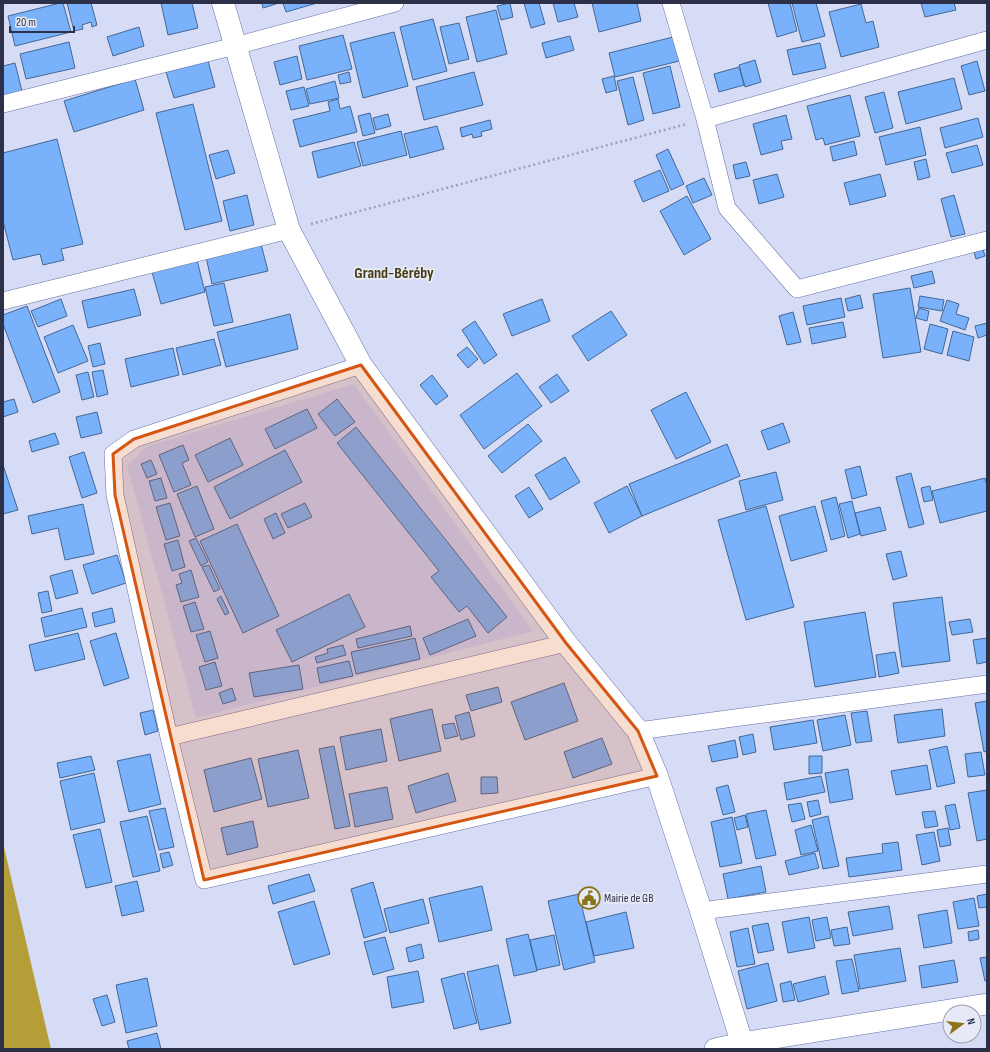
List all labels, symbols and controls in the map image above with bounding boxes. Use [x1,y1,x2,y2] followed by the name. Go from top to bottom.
[10,8,74,34] scale bar
[16,15,36,30] text: 20 m
[354,264,434,283] district label: Grand-Béréby
[576,885,602,911] public building icon: Mairie de GB
[604,891,653,906] place label: Mairie de GB
[942,1004,982,1044] north arrow
[964,1017,978,1026] text: N

